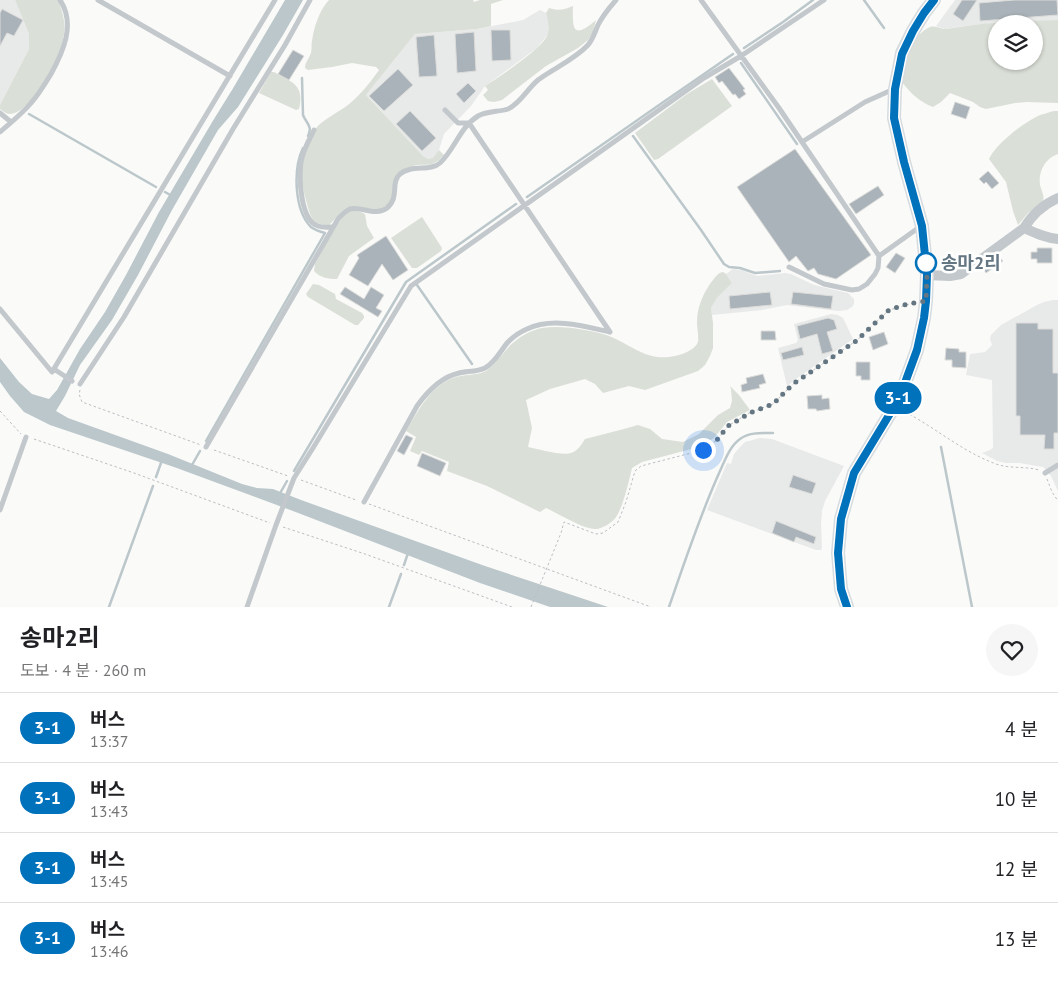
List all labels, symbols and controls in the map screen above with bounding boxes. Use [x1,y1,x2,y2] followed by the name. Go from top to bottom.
[988,15,1043,70] map controls
[988,15,1043,70] button: layers
[941,251,1001,274] place label: 송마2리
[915,252,937,274] marker: 송마2리
[869,382,927,414] line badge: 3-1
[885,386,911,409] text: 3-1
[691,438,716,463] your location
[20,622,100,653] text: 송마2리
[986,624,1038,676] button: heart
[20,660,146,680] text: 도보 · 4 분 · 260 m
[90,707,125,731] text: 버스
[34,716,61,739] text: 3-1
[1005,717,1038,741] text: 4 분
[90,731,128,751] text: 13:37
[90,777,125,801] text: 버스
[34,786,61,809] text: 3-1
[995,787,1038,811] text: 10 분
[90,801,128,821] text: 13:43
[90,847,125,871] text: 버스
[34,856,61,879] text: 3-1
[995,857,1038,881] text: 12 분
[90,871,128,891] text: 13:45
[90,917,125,941] text: 버스
[34,926,61,949] text: 3-1
[995,927,1038,951] text: 13 분
[90,941,128,961] text: 13:46

